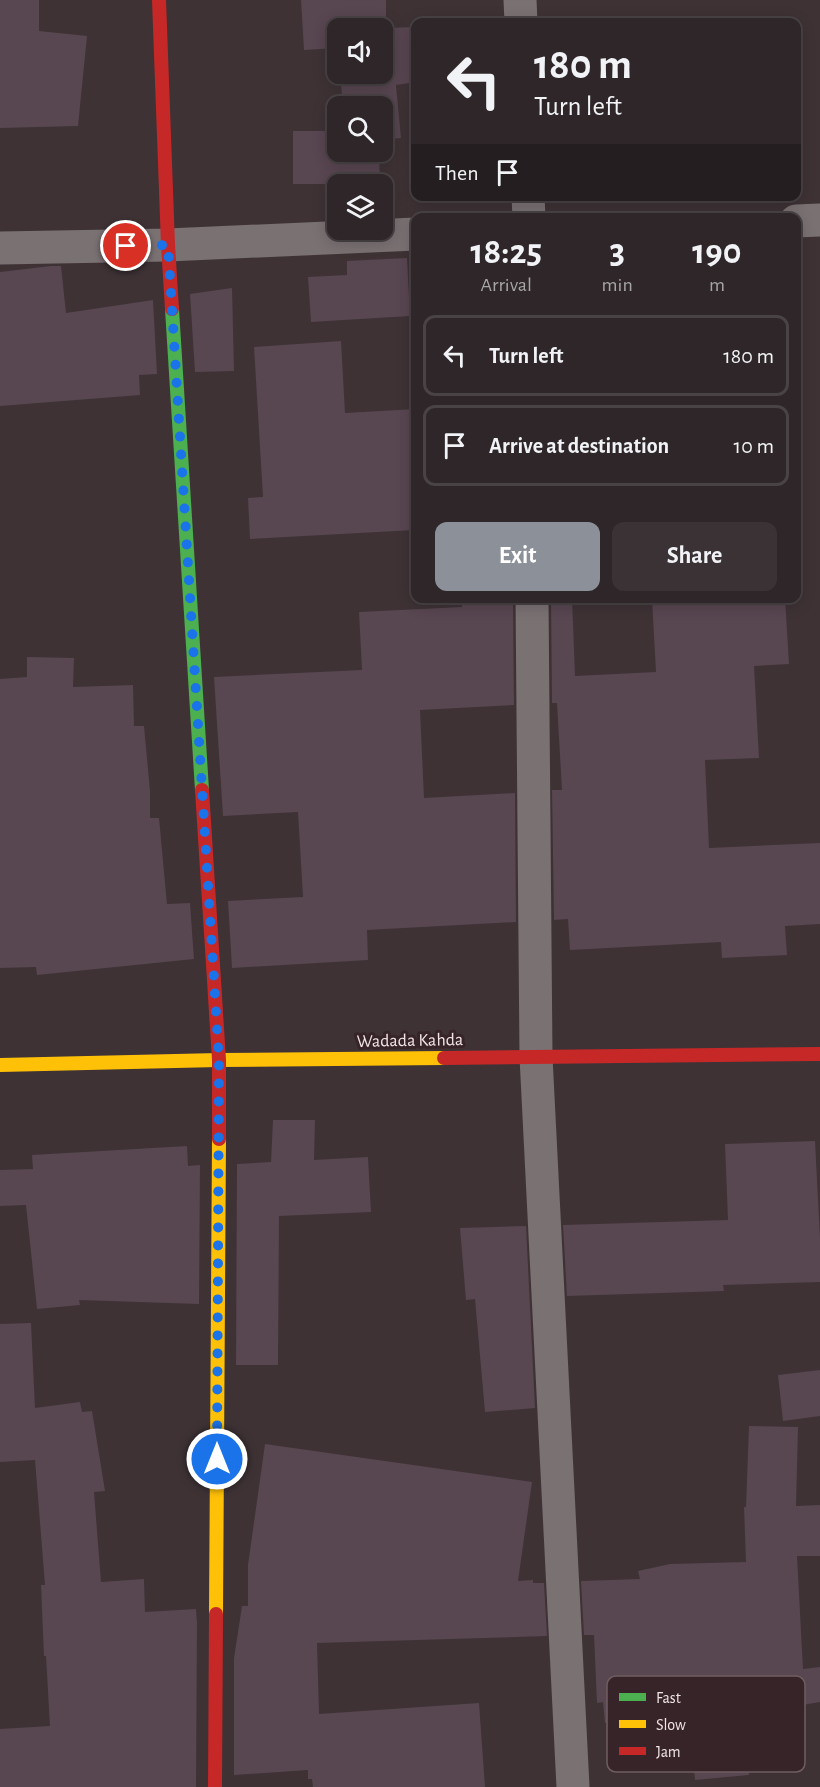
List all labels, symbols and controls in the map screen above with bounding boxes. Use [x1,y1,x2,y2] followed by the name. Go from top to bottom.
[327,18,393,240] map controls
[327,18,393,84] button: sound
[435,42,513,120] icon: left
[534,44,632,86] text: 180 m
[534,93,622,120] text: Turn left
[327,96,393,162] button: search
[491,156,524,189] icon: arrive
[435,162,479,184] text: Then
[327,174,393,240] button: layers
[100,220,151,271] pin
[109,229,142,262] icon: arrive
[471,234,542,270] text: 18:25
[609,234,625,270] text: 3
[692,234,741,270] text: 190
[481,275,532,295] text: Arrival
[602,275,633,295] text: min
[709,275,725,295] text: m
[438,339,471,372] icon: left
[489,345,563,367] text: Turn left
[723,345,774,367] text: 180 m
[438,429,471,462] icon: arrive
[489,435,669,457] text: Arrive at destination
[734,435,774,457] text: 10 m
[435,522,600,591] button: Exit
[612,522,777,591] button: Share
[357,1031,463,1051] street label: Wadada Kahda
[185,1427,249,1491] position arrow
[607,1676,805,1772] legend
[656,1690,681,1706] text: Fast
[656,1717,686,1733] text: Slow
[656,1744,681,1760] text: Jam

